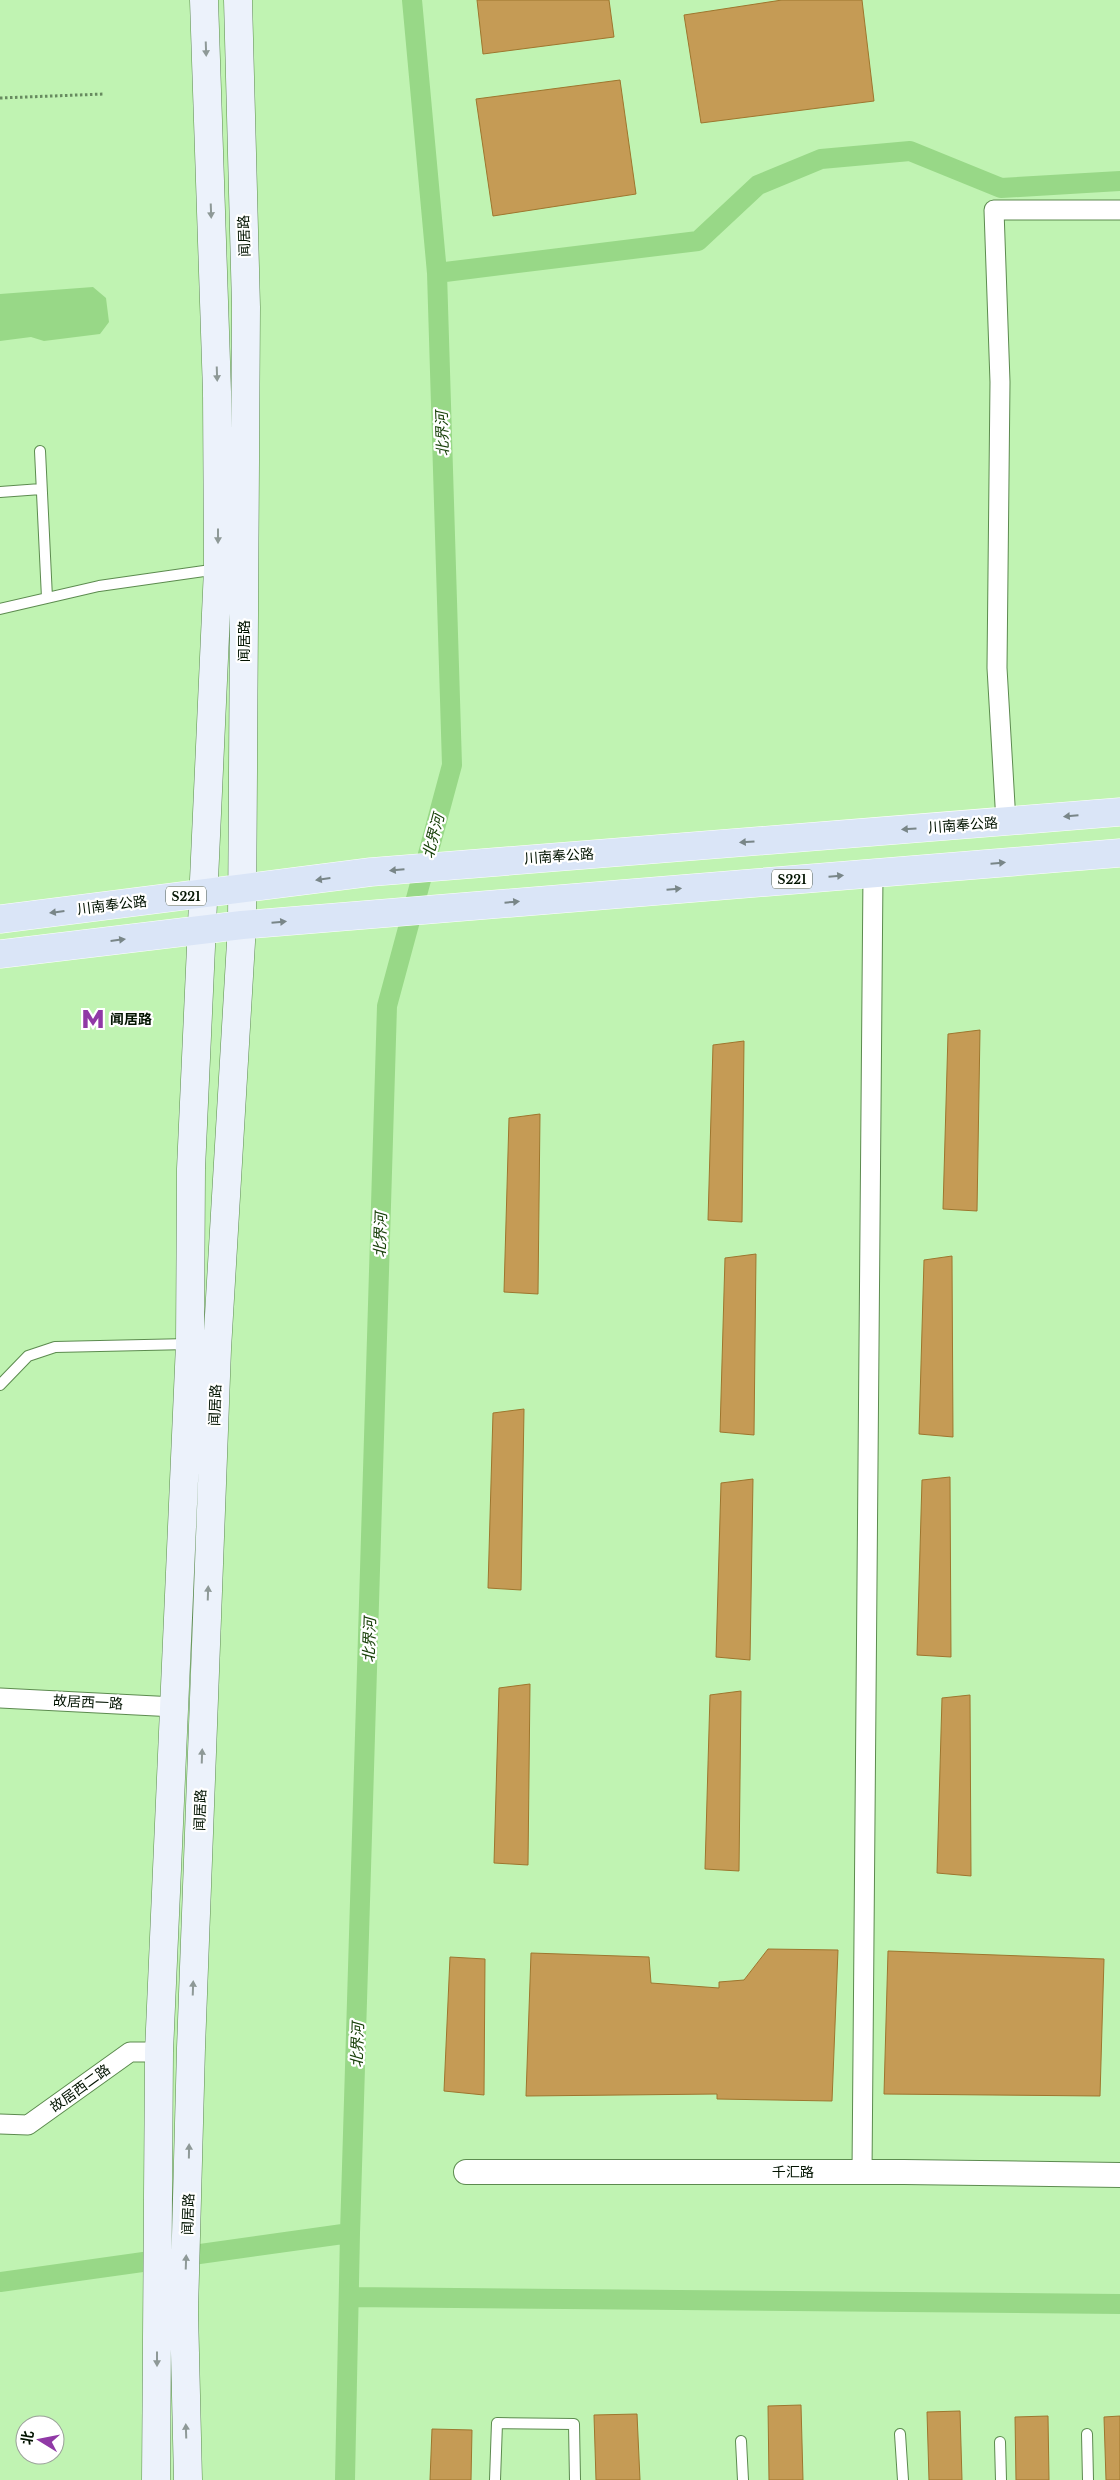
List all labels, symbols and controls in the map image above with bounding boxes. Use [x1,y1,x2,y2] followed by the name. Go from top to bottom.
[202,41,210,57] one-way arrow
[207,203,215,219] one-way arrow
[234,215,254,257] street label: 闻居路
[213,366,221,382] one-way arrow
[432,408,452,457] water label: 北界河
[214,528,222,544] one-way arrow
[235,620,253,662] street label: 闻居路
[418,809,449,860] water label: 北界河
[1063,813,1079,821] one-way arrow
[927,814,999,836] street label: 川南奉公路
[901,826,917,834] one-way arrow
[739,838,755,846] one-way arrow
[523,845,595,867] street label: 川南奉公路
[990,858,1006,866] one-way arrow
[389,866,405,874] one-way arrow
[772,870,812,889] road number: S221
[828,871,844,879] one-way arrow
[314,875,330,883] one-way arrow
[666,884,682,892] one-way arrow
[166,886,206,906] road number: S221
[76,892,148,918] street label: 川南奉公路
[504,897,520,905] one-way arrow
[49,908,65,916] one-way arrow
[272,918,288,926] one-way arrow
[110,936,126,944] one-way arrow
[80,1006,106,1032] metro station icon: 闻居路
[110,1010,152,1028] place label: 闻居路
[370,1209,390,1258] water label: 北界河
[205,1384,225,1426] street label: 闻居路
[204,1585,212,1601] one-way arrow
[359,1614,379,1663] water label: 北界河
[53,1691,123,1713] street label: 故居西一路
[198,1748,206,1764] one-way arrow
[190,1789,210,1831] street label: 闻居路
[189,1980,197,1996] one-way arrow
[347,2019,367,2068] water label: 北界河
[46,2060,114,2116] street label: 故居西二路
[185,2142,193,2158] one-way arrow
[772,2163,814,2181] street label: 千汇路
[178,2193,198,2235] street label: 闻居路
[182,2254,190,2270] one-way arrow
[153,2352,161,2368] one-way arrow
[15,2415,65,2465] north arrow
[182,2423,190,2439] one-way arrow
[17,2429,37,2446] text: 北

